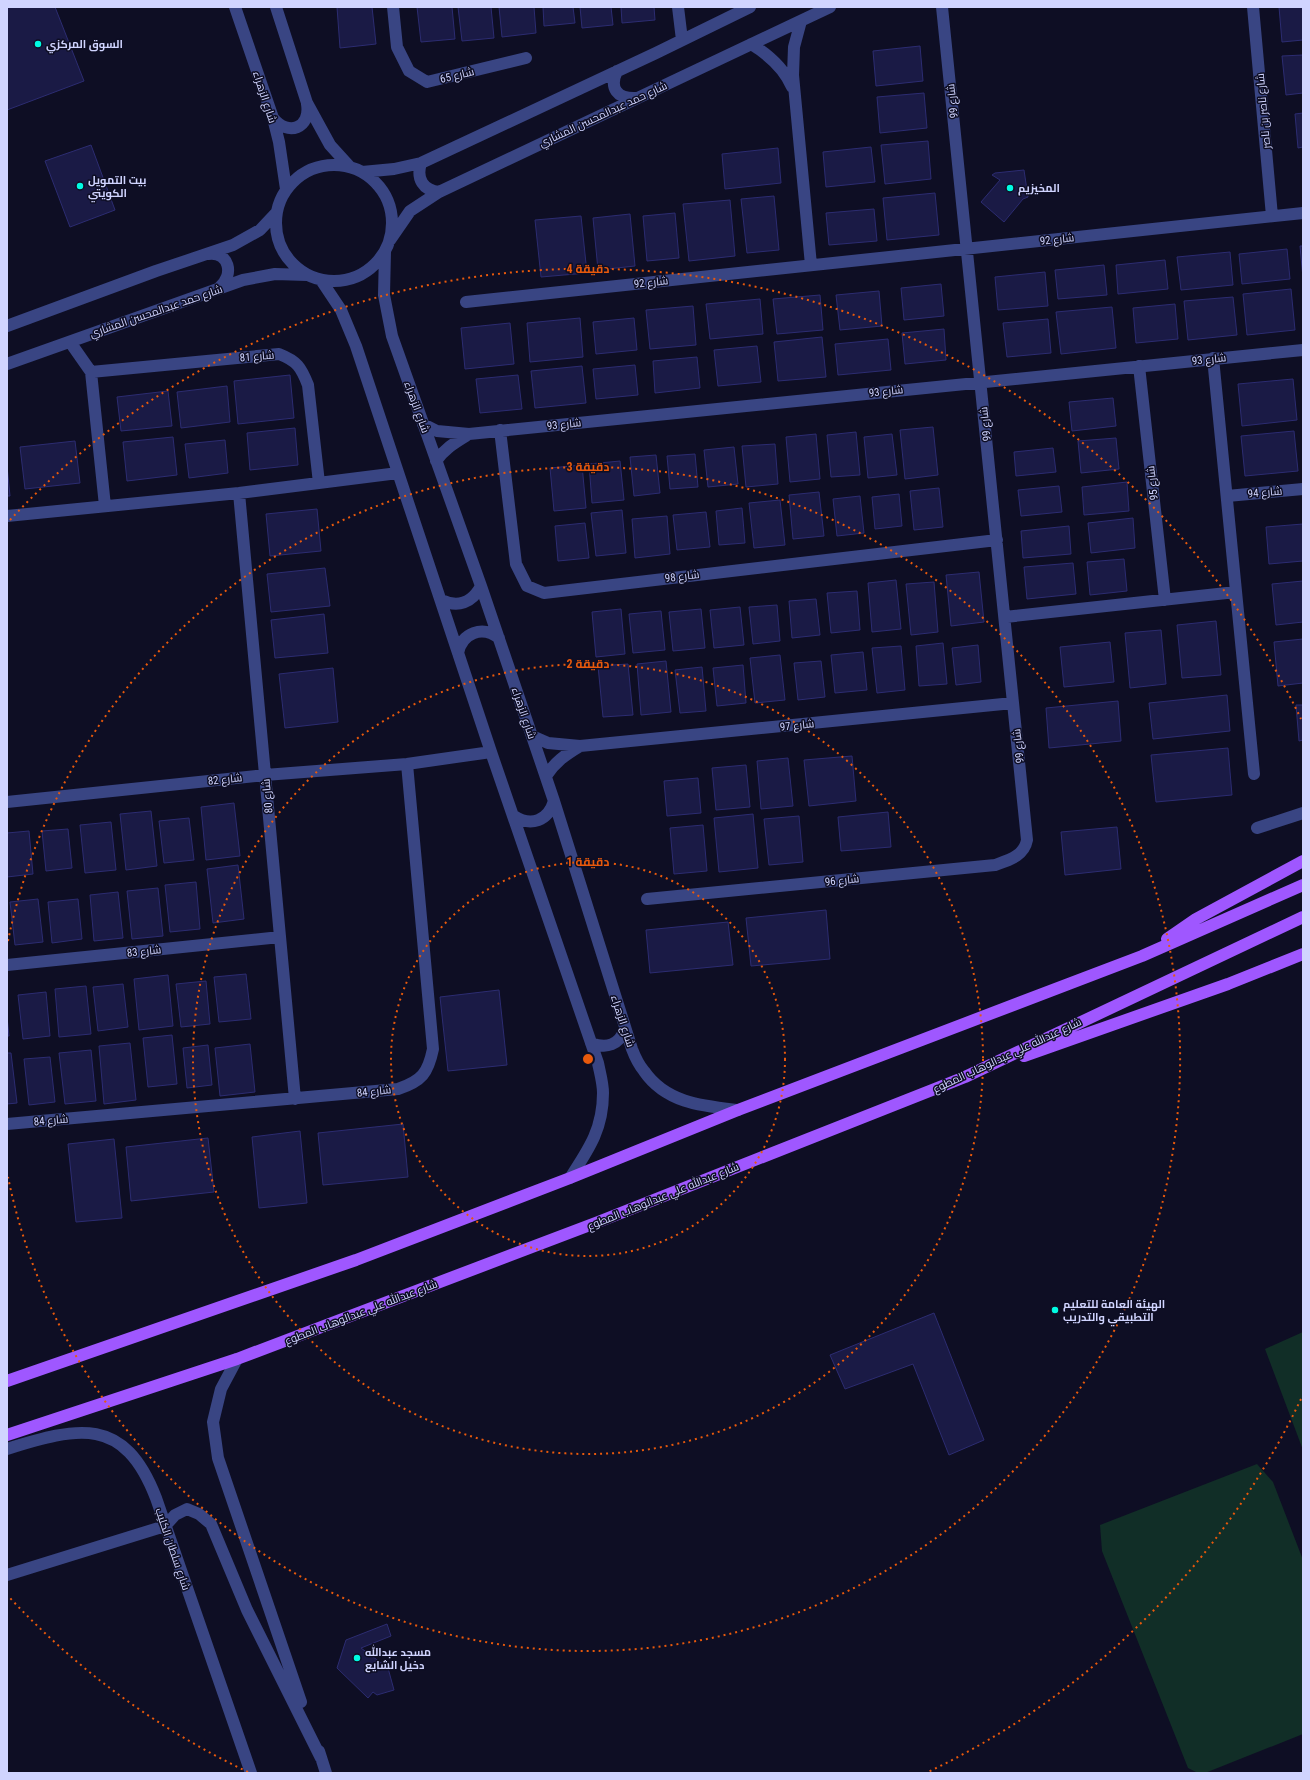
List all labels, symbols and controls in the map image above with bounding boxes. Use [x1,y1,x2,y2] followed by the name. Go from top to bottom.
[46,38,123,54] place label: السوق المركزي
[33,39,43,49] marker: السوق المركزي
[439,65,476,87] street label: شارع 65
[249,69,279,125] street label: شارع الزهراء
[1254,73,1274,150] street label: شارع ناصر بن ناصر
[537,79,670,152] street label: شارع حمد عبدالمحسن المشاري
[944,83,962,119] street label: شارع 99
[88,174,146,203] place label: بيت التمويل الكويتي
[75,181,85,191] marker: بيت التمويل الكويتي
[1018,182,1060,196] place label: المخيزيم
[1005,183,1015,193] marker: المخيزيم
[1039,231,1075,249] street label: شارع 92
[567,262,609,276] text: 4 دقيقة
[633,274,669,292] street label: شارع 92
[88,283,225,342] street label: شارع حمد عبدالمحسن المشاري
[239,349,275,365] street label: شارع 81
[1191,351,1227,369] street label: شارع 93
[400,380,432,435] street label: شارع الزهراء
[868,383,904,401] street label: شارع 93
[977,406,995,442] street label: شارع 99
[546,416,582,434] street label: شارع 93
[567,460,609,474] text: 3 دقيقة
[1144,465,1162,501] street label: شارع 95
[1247,485,1283,501] street label: شارع 94
[664,568,700,586] street label: شارع 98
[567,657,609,671] text: 2 دقيقة
[508,685,538,741] street label: شارع الزهراء
[779,717,815,735] street label: شارع 97
[1010,728,1028,764] street label: شارع 99
[207,771,243,789] street label: شارع 82
[260,778,276,814] street label: شارع 80
[567,855,609,869] text: 1 دقيقة
[824,872,860,890] street label: شارع 96
[126,943,162,961] street label: شارع 83
[607,993,637,1049] street label: شارع الزهراء
[930,1013,1084,1097] street label: شارع عبدالله علي عبدالوهاب المطوع
[581,1052,595,1066] centre of rings
[356,1083,392,1101] street label: شارع 84
[33,1113,69,1129] street label: شارع 84
[585,1158,742,1235] street label: شارع عبدالله علي عبدالوهاب المطوع
[282,1275,440,1350] street label: شارع عبدالله علي عبدالوهاب المطوع
[1063,1298,1165,1327] place label: الهيئة العامة للتعليم التطبيقي والتدريب
[1050,1305,1060,1315] marker: الهيئة العامة للتعليم التطبيقي والتدريب
[151,1506,193,1592] street label: شارع سلطان الكليب
[365,1644,431,1673] place label: مسجد عبدالله دخيل الشايع
[352,1653,362,1663] marker: مسجد عبدالله دخيل الشايع

